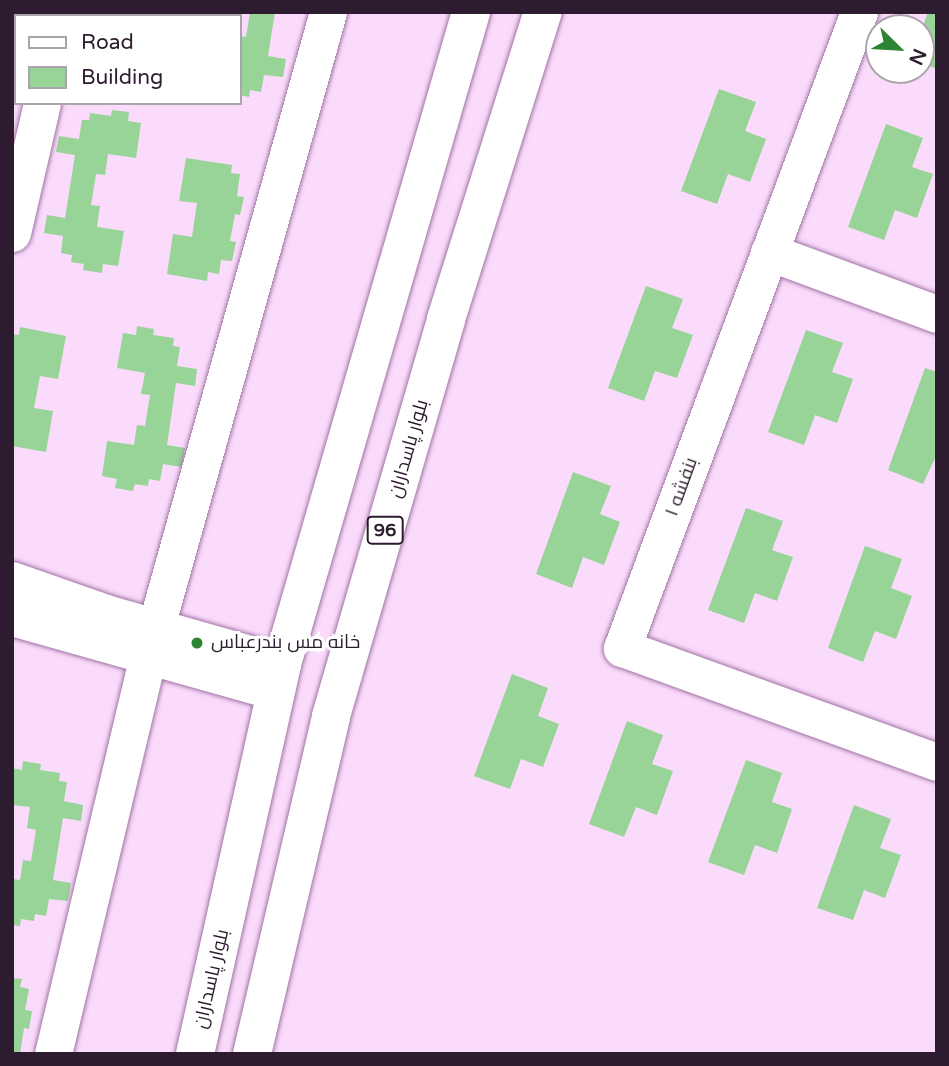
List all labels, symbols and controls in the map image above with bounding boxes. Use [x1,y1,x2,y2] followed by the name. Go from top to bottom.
[14,14,242,105] legend
[865,14,935,84] north arrow
[81,30,134,55] text: Road
[904,45,931,68] text: N
[81,65,163,90] text: Building
[384,397,434,501] street label: بلوار پاسداران
[661,454,703,520] street label: بنفشه ۱
[366,516,404,544] road number: 96
[211,632,360,654] place label: خانه مس بندرعباس
[189,635,205,651] marker: خانه مس بندرعباس
[189,927,235,1031] street label: بلوار پاسداران

